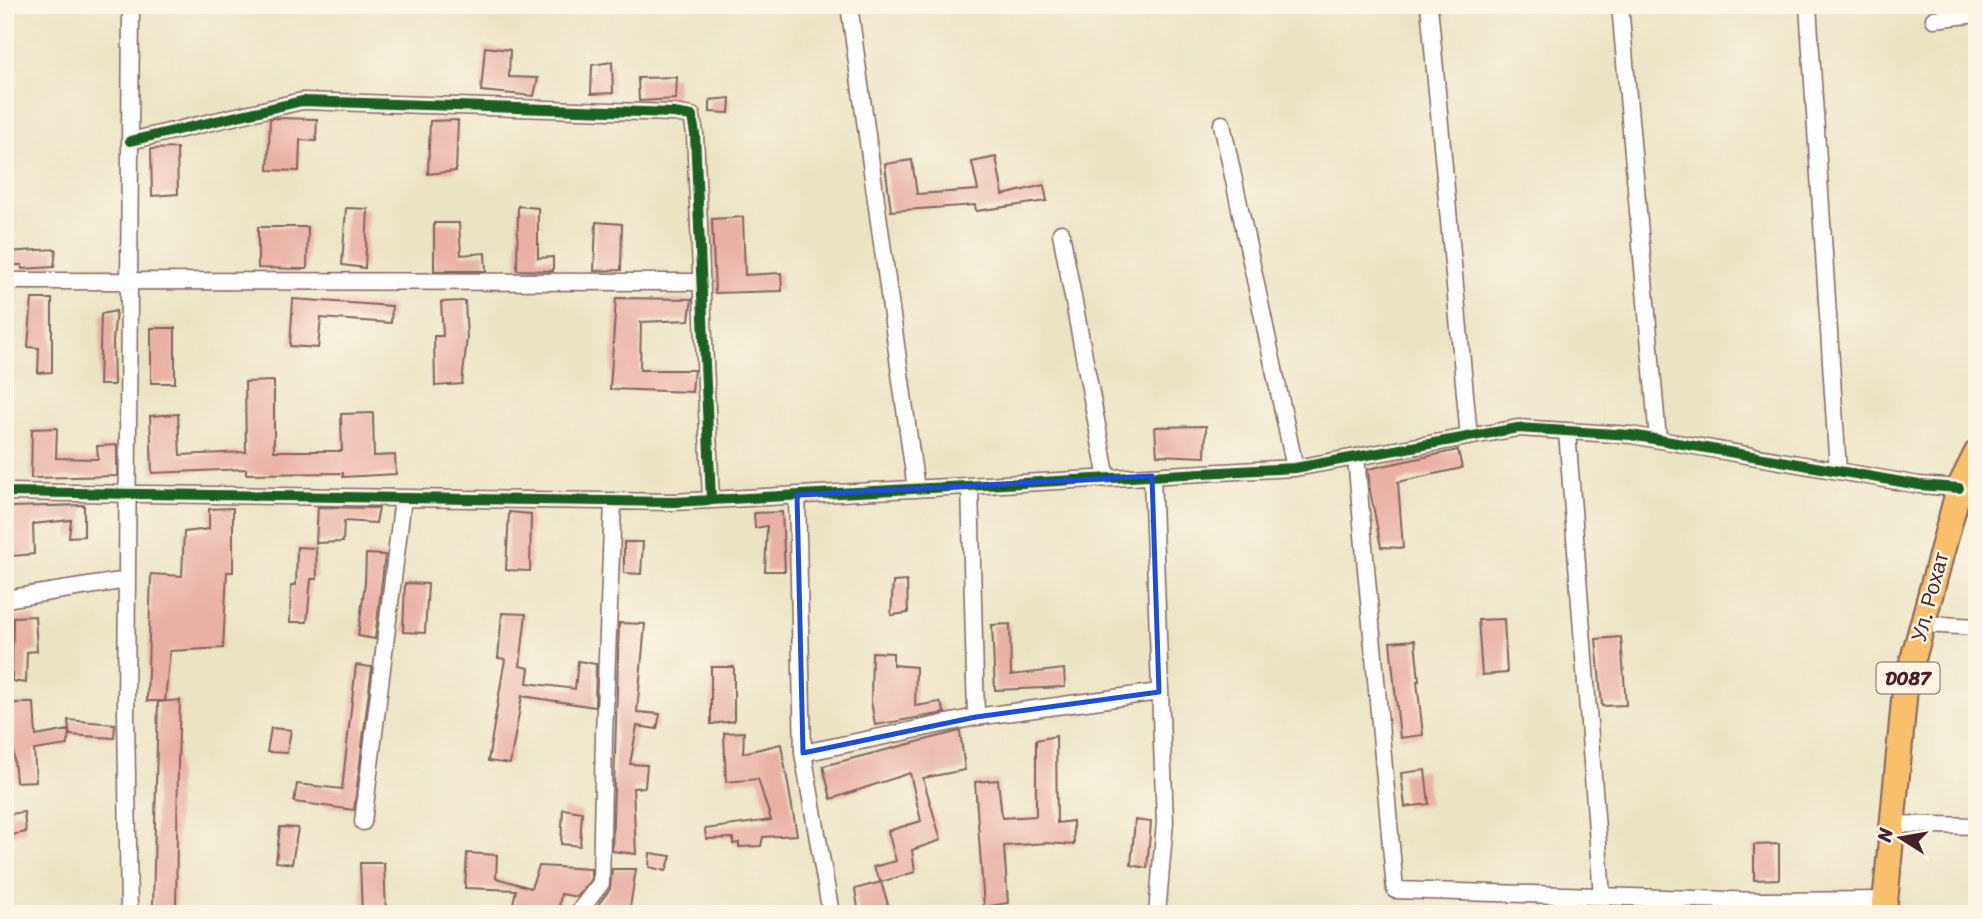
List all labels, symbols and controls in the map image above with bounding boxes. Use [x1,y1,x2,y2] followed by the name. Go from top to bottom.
[1900,547,1960,646] street label: Ул. Рохат
[1876,663,1940,694] road number: D087
[1867,804,1937,874] north arrow
[1867,824,1902,845] text: N

